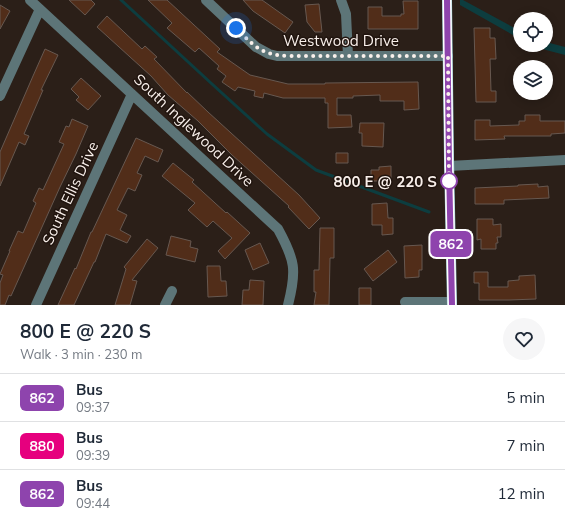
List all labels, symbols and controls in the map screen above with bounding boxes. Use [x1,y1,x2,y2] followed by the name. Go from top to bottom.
[513,12,553,100] map controls
[513,12,553,52] button: locate
[226,18,246,38] your location
[283,31,399,50] street label: Westwood Drive
[513,60,553,100] button: layers
[130,69,258,191] street label: South Inglewood Drive
[38,138,102,248] street label: South Ellis Drive
[333,172,437,191] place label: 800 E @ 220 S
[440,172,458,190] marker: 800 E @ 220 S
[428,231,474,257] line badge: 862
[438,235,464,253] text: 862
[503,318,545,360] button: heart
[20,319,151,343] text: 800 E @ 220 S
[20,346,142,362] text: Walk · 3 min · 230 m
[76,380,103,399] text: Bus
[507,388,545,407] text: 5 min
[29,389,55,407] text: 862
[76,399,110,415] text: 09:37
[76,428,103,447] text: Bus
[507,436,545,455] text: 7 min
[29,437,55,455] text: 880
[76,447,110,463] text: 09:39
[76,476,103,495] text: Bus
[498,484,545,503] text: 12 min
[29,485,55,503] text: 862
[76,495,110,511] text: 09:44

